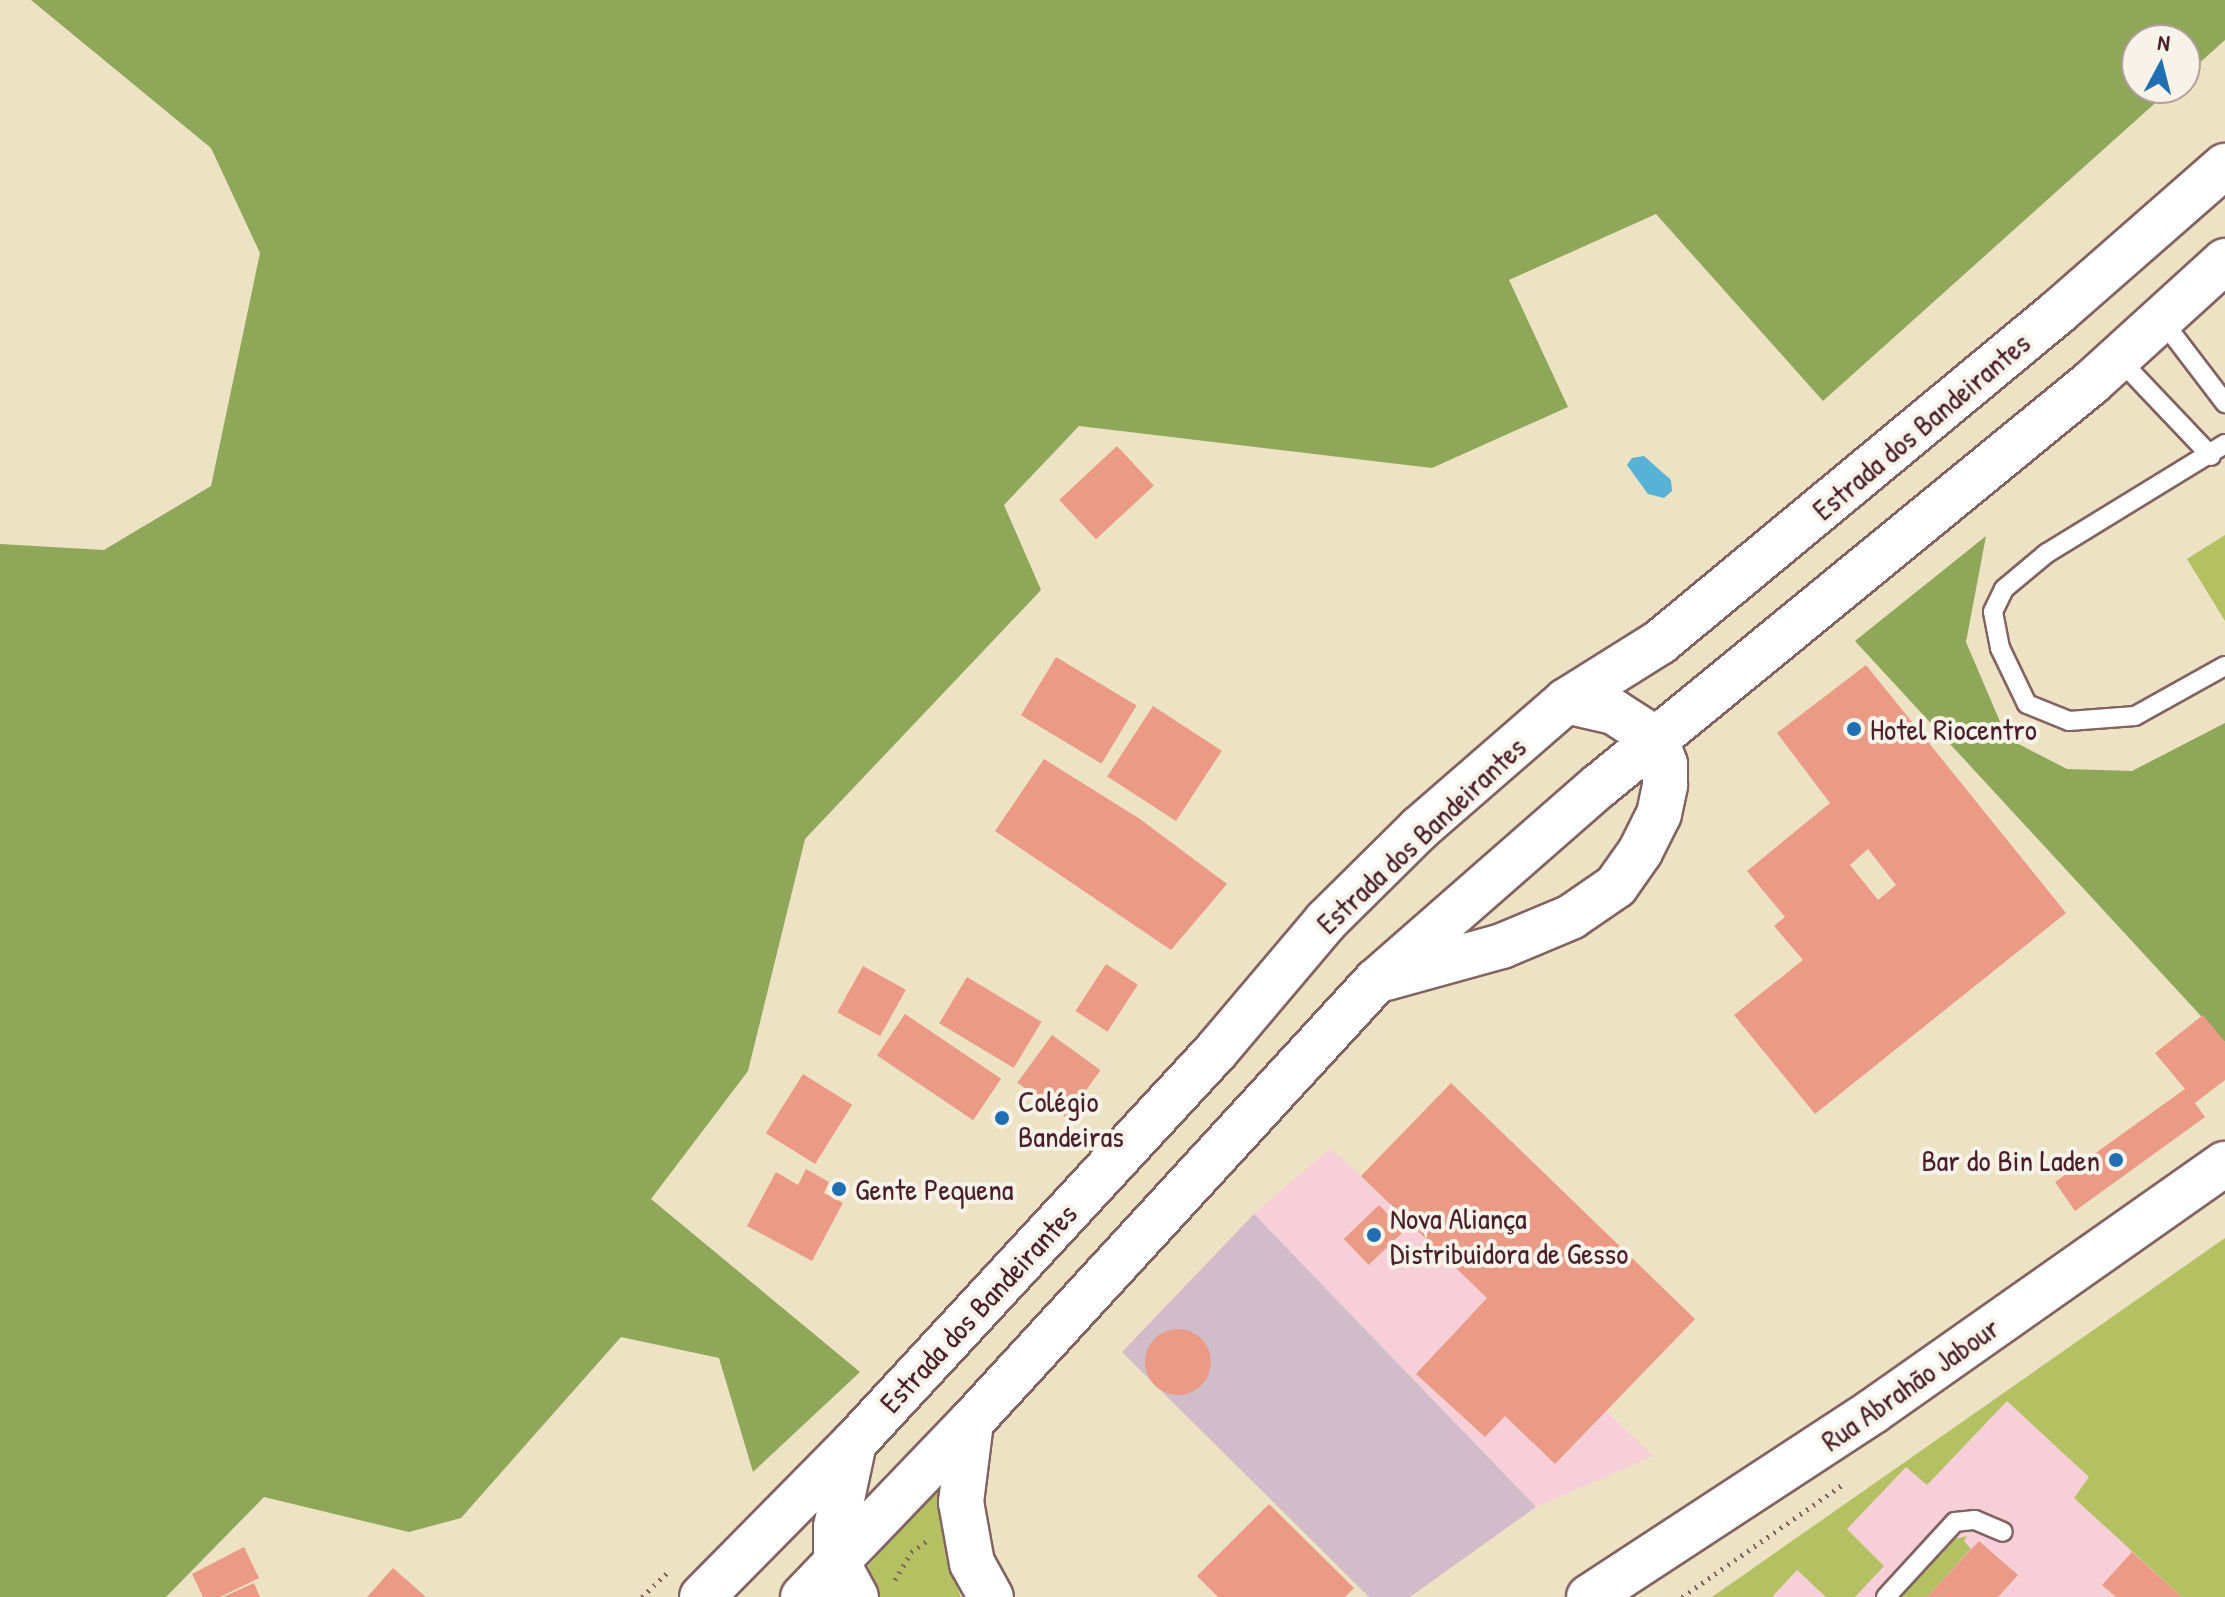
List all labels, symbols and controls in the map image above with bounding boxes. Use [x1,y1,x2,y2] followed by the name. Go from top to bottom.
[2121,24,2201,104] north arrow
[2156,27,2171,58] text: N
[1805,325,2037,527] street label: Estrada dos Bandeirantes
[1870,711,2037,747] place label: Hotel Riocentro
[1845,720,1863,738] marker: Hotel Riocentro
[1309,729,1533,941] street label: Estrada dos Bandeirantes
[1018,1083,1124,1154] place label: Colégio Bandeiras
[993,1109,1011,1127] marker: Colégio Bandeiras
[1921,1142,2100,1178] place label: Bar do Bin Laden
[2107,1151,2125,1169] marker: Bar do Bin Laden
[855,1171,1014,1207] place label: Gente Pequena
[830,1180,848,1198] marker: Gente Pequena
[872,1196,1084,1420] street label: Estrada dos Bandeirantes
[1390,1200,1628,1270] place label: Nova Aliança Distribuidora de Gesso
[1365,1226,1383,1244] marker: Nova Aliança Distribuidora de Gesso
[1814,1309,2006,1459] street label: Rua Abrahão Jabour

